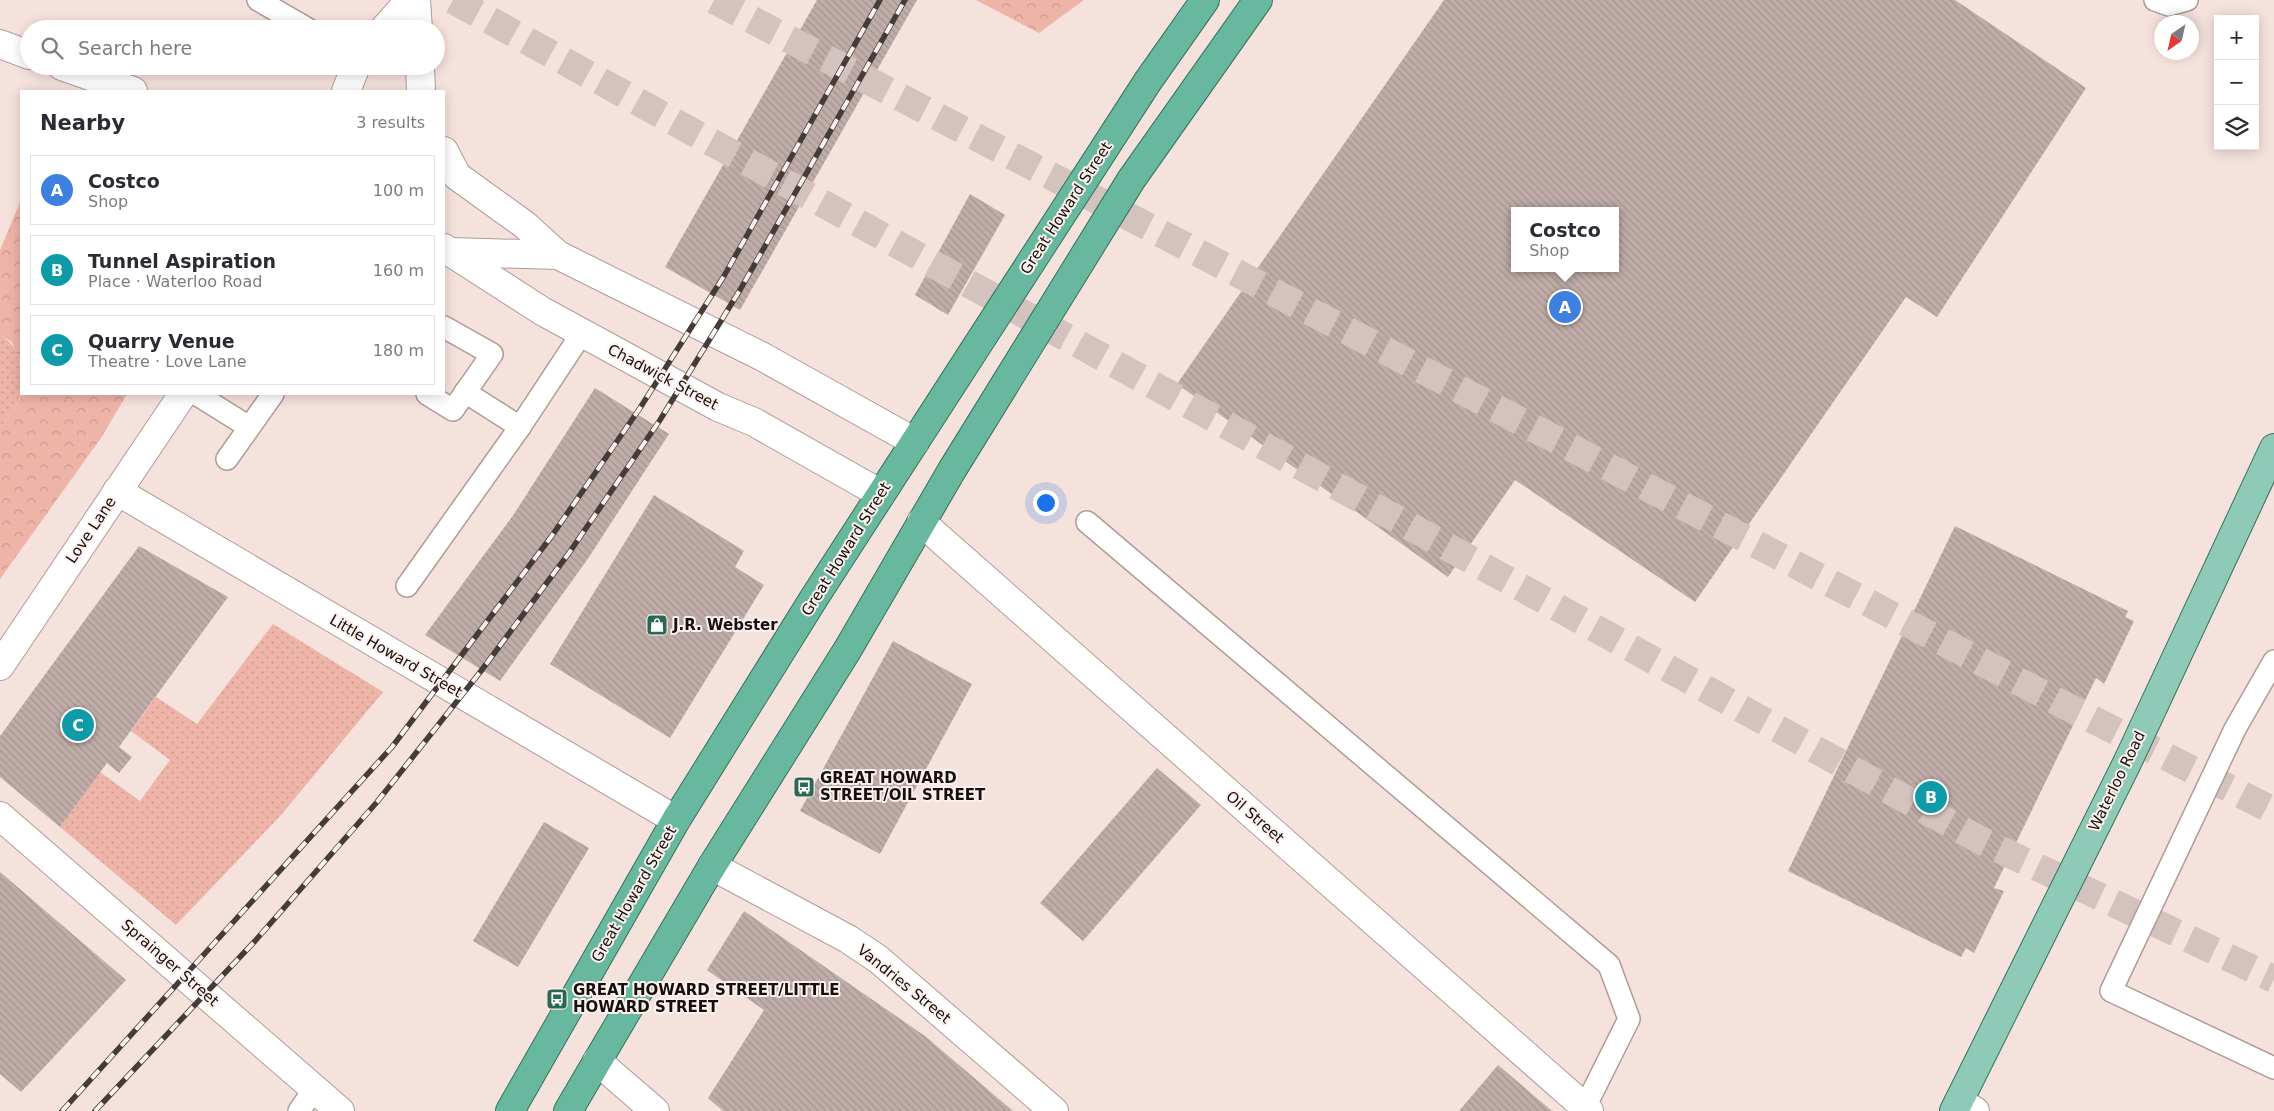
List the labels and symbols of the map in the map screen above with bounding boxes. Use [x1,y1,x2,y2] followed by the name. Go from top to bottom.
[2154,15,2199,60] north arrow
[1016,138,1116,278] street label: Great Howard Street
[1549,288,1581,326] pin: A
[605,340,721,414] street label: Chadwick Street
[798,479,895,619] street label: Great Howard Street
[1033,490,1059,516] your location
[62,493,120,567] street label: Love Lane
[326,611,466,701] street label: Little Howard Street
[645,613,669,637] shop icon: J.R. Webster
[672,616,778,634] place label: J.R. Webster
[62,706,94,744] pin: C
[2085,728,2149,834] street label: Waterloo Road
[820,769,986,804] place label: GREAT HOWARD STREET/OIL STREET
[792,775,816,799] bus stop icon: GREAT HOWARD STREET/OIL STREET
[1915,778,1947,816] pin: B
[1222,787,1288,847] street label: Oil Street
[588,823,680,965] street label: Great Howard Street
[118,916,223,1010] street label: Sprainger Street
[854,941,954,1027] street label: Vandries Street
[573,981,840,1016] place label: GREAT HOWARD STREET/LITTLE HOWARD STREET
[545,987,569,1011] bus stop icon: GREAT HOWARD STREET/LITTLE HOWARD STREET

